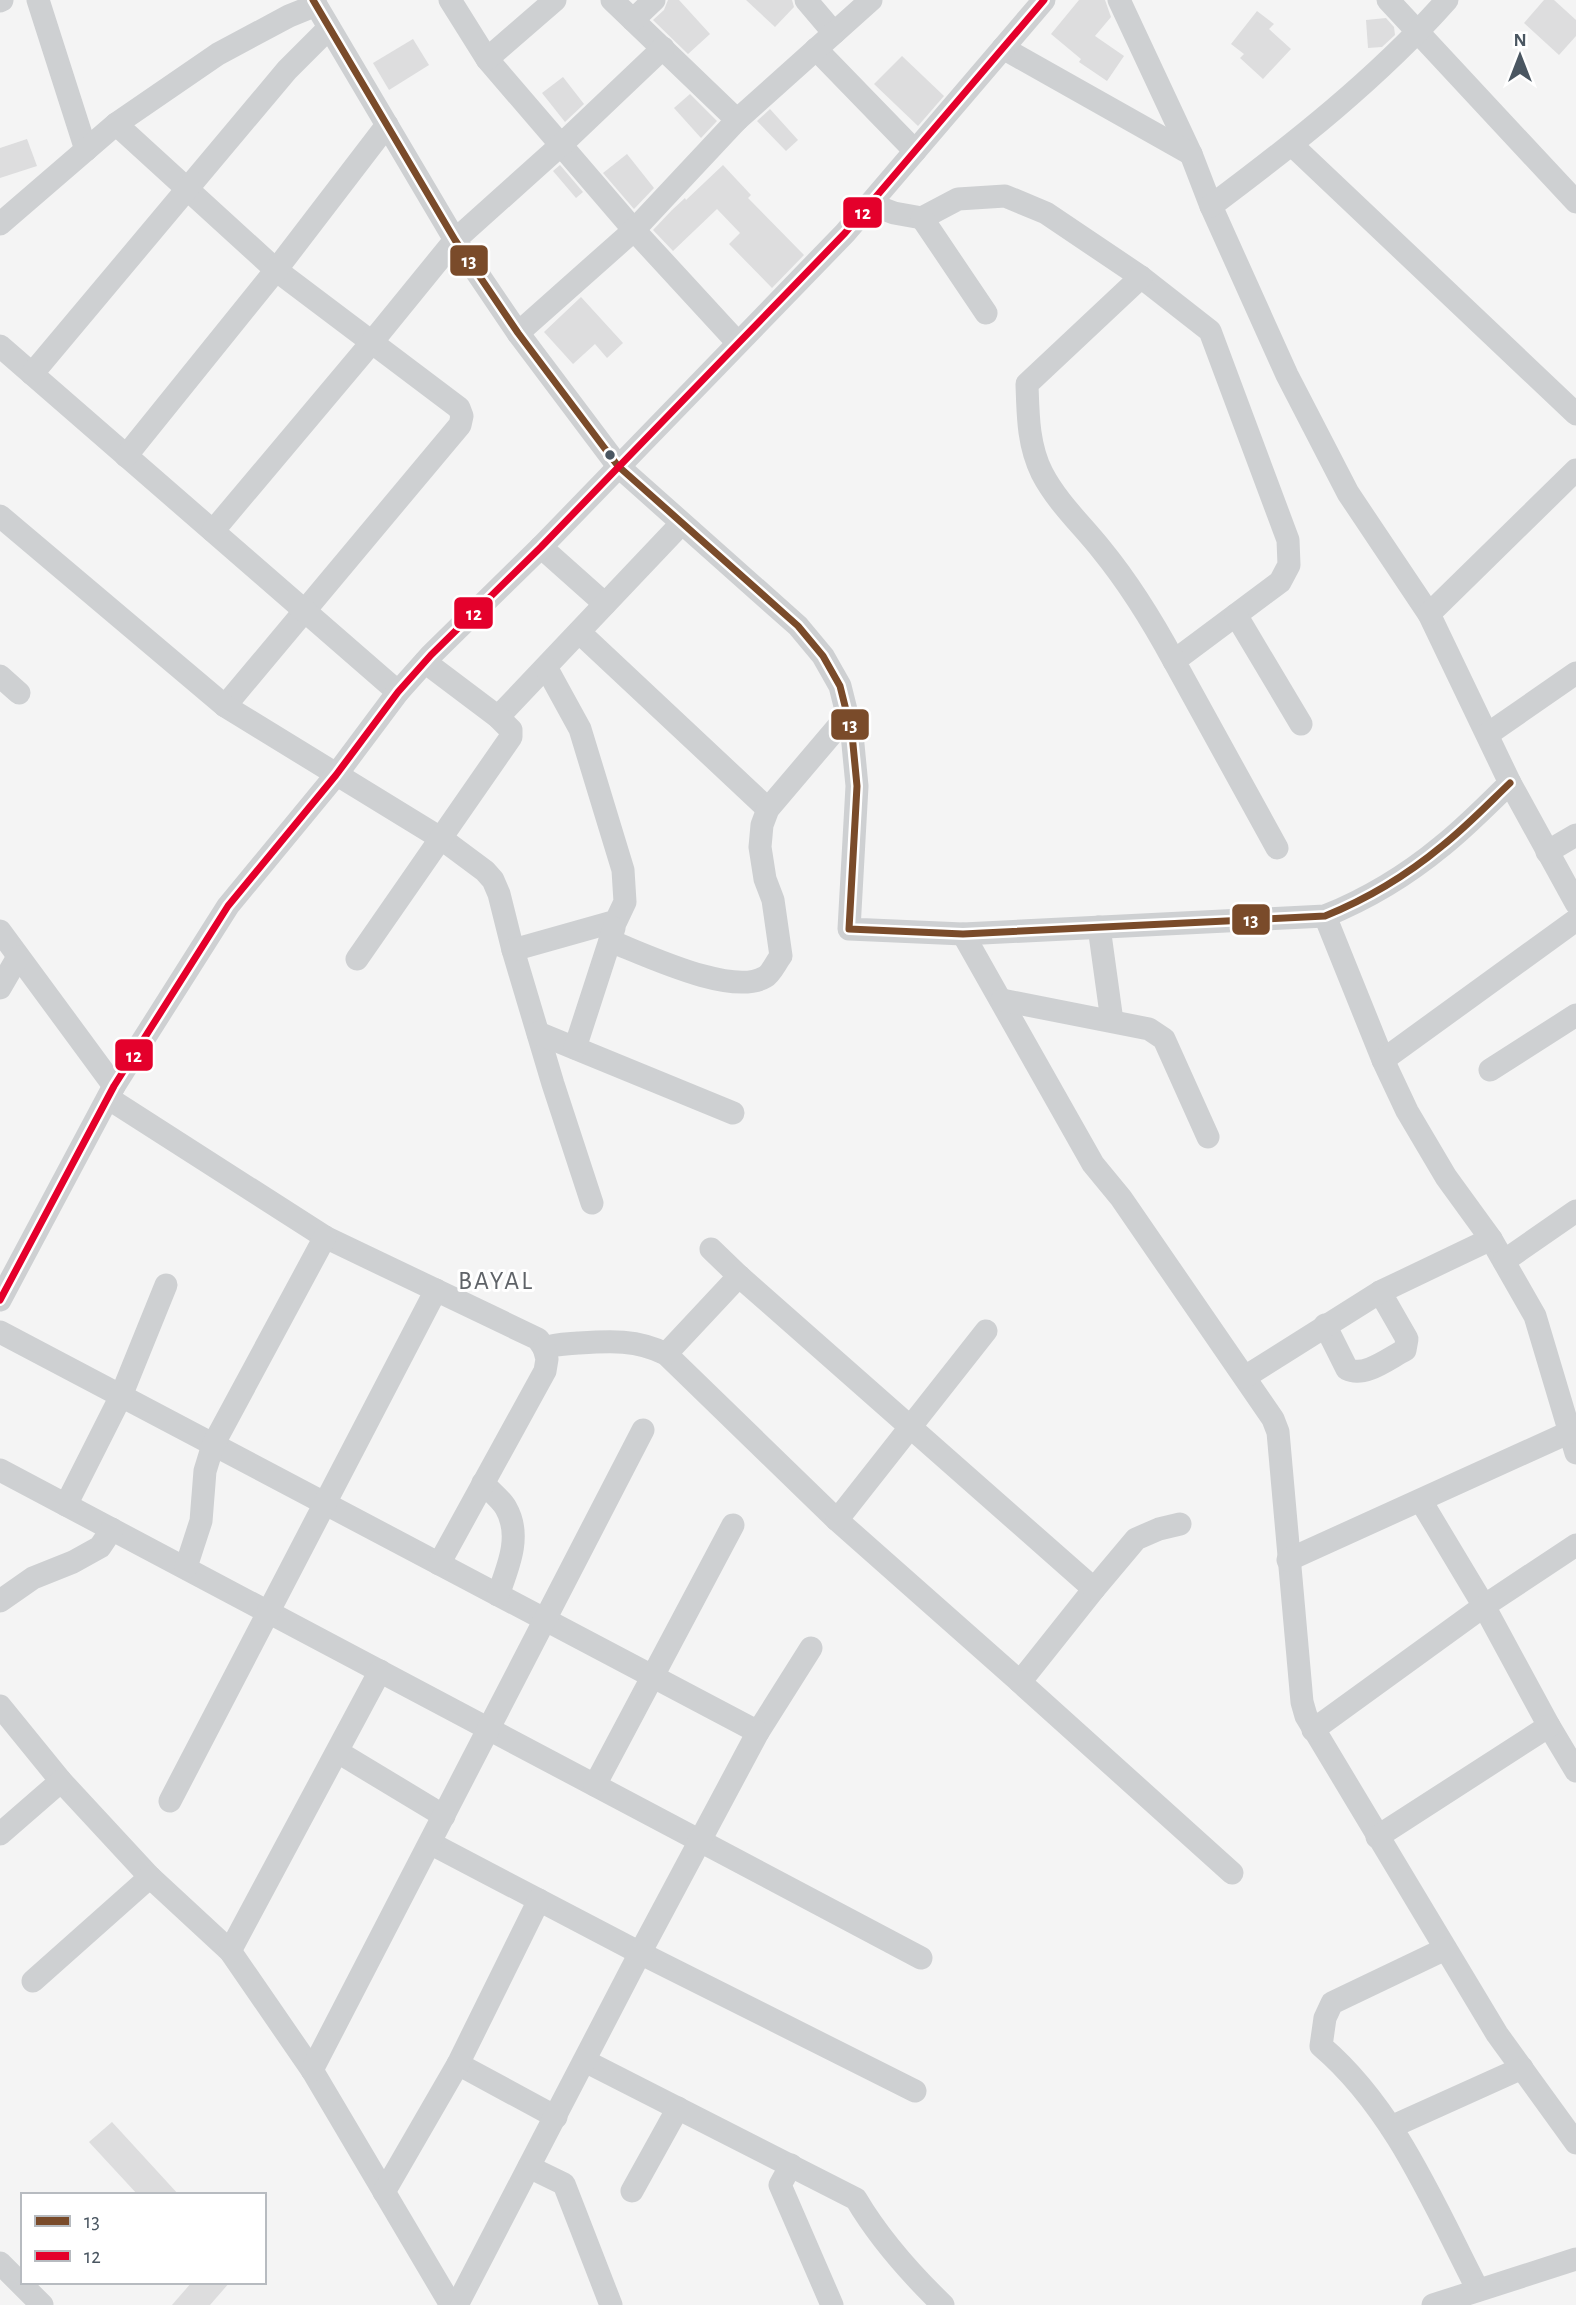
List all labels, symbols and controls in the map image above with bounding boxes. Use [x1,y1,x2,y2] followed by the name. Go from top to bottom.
[1485,21,1555,91] north arrow
[1513,31,1527,50] text: N
[842,196,883,229] line badge: 12
[855,204,871,223] text: 12
[449,244,489,277] line badge: 13
[461,252,477,271] text: 13
[603,448,617,462] unlabelled marker
[453,596,494,630] line badge: 12
[466,605,482,624] text: 12
[830,708,870,741] line badge: 13
[842,716,858,735] text: 13
[1231,903,1271,936] line badge: 13
[1243,911,1259,930] text: 13
[114,1038,154,1072] line badge: 12
[126,1047,142,1066] text: 12
[458,1268,534,1294] district label: BAYAL
[21,2193,266,2284] legend
[84,2211,100,2232] text: 13
[84,2246,101,2267] text: 12

